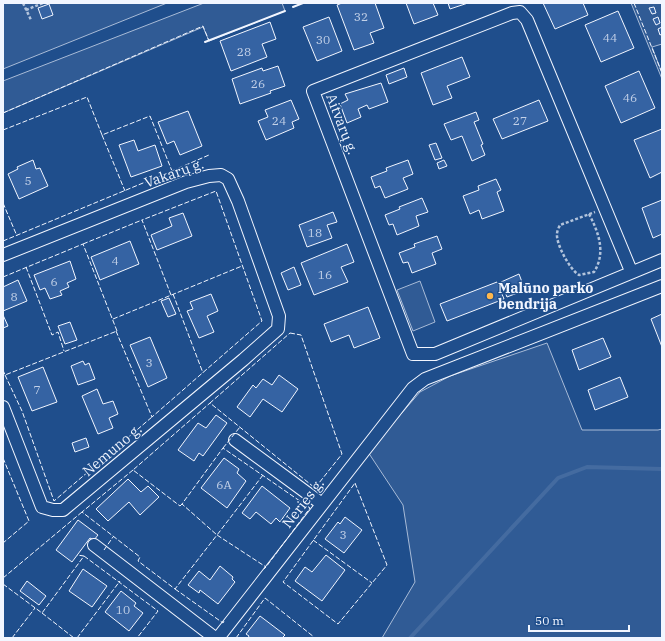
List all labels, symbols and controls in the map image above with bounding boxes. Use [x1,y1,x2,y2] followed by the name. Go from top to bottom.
[354,9,368,24] house number: 32
[603,30,617,45] house number: 44
[316,32,330,47] house number: 30
[237,44,251,59] house number: 28
[251,76,265,91] house number: 26
[623,90,637,105] house number: 46
[322,91,362,157] street label: Aitvarų g.
[272,113,286,128] house number: 24
[513,113,527,128] house number: 27
[142,154,206,192] street label: Vakarų g.
[24,173,32,188] house number: 5
[308,225,322,240] house number: 18
[111,253,119,268] house number: 4
[318,267,332,282] house number: 16
[50,274,58,289] house number: 6
[498,279,593,313] place label: Malūno parko bendrija
[10,289,18,304] house number: 8
[485,291,495,301] marker: Malūno parko bendrija
[145,355,153,370] house number: 3
[33,382,41,397] house number: 7
[79,420,145,480] street label: Nemuno g.
[278,475,328,531] street label: Neries g.
[216,477,232,492] house number: 6A
[339,527,347,542] house number: 3
[116,602,130,617] house number: 10
[529,607,629,633] scale bar
[535,613,564,628] text: 50 m

